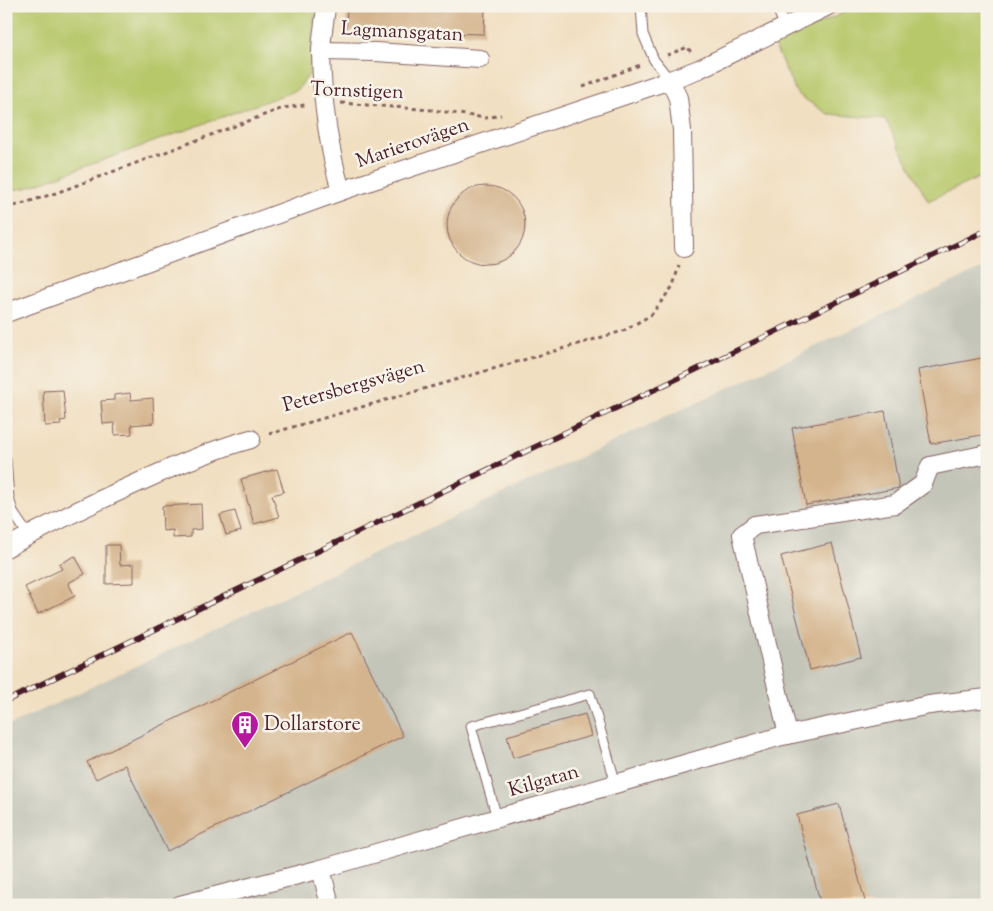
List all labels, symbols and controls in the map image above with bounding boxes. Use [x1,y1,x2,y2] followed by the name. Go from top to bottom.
[340,15,464,51] street label: Lagmansgatan
[310,76,404,108] street label: Tornstigen
[353,111,474,177] street label: Marierovägen
[280,353,429,421] street label: Petersbergsvägen
[230,710,260,749] building icon: Dollarstore
[264,711,361,740] place label: Dollarstore
[505,758,583,806] street label: Kilgatan

